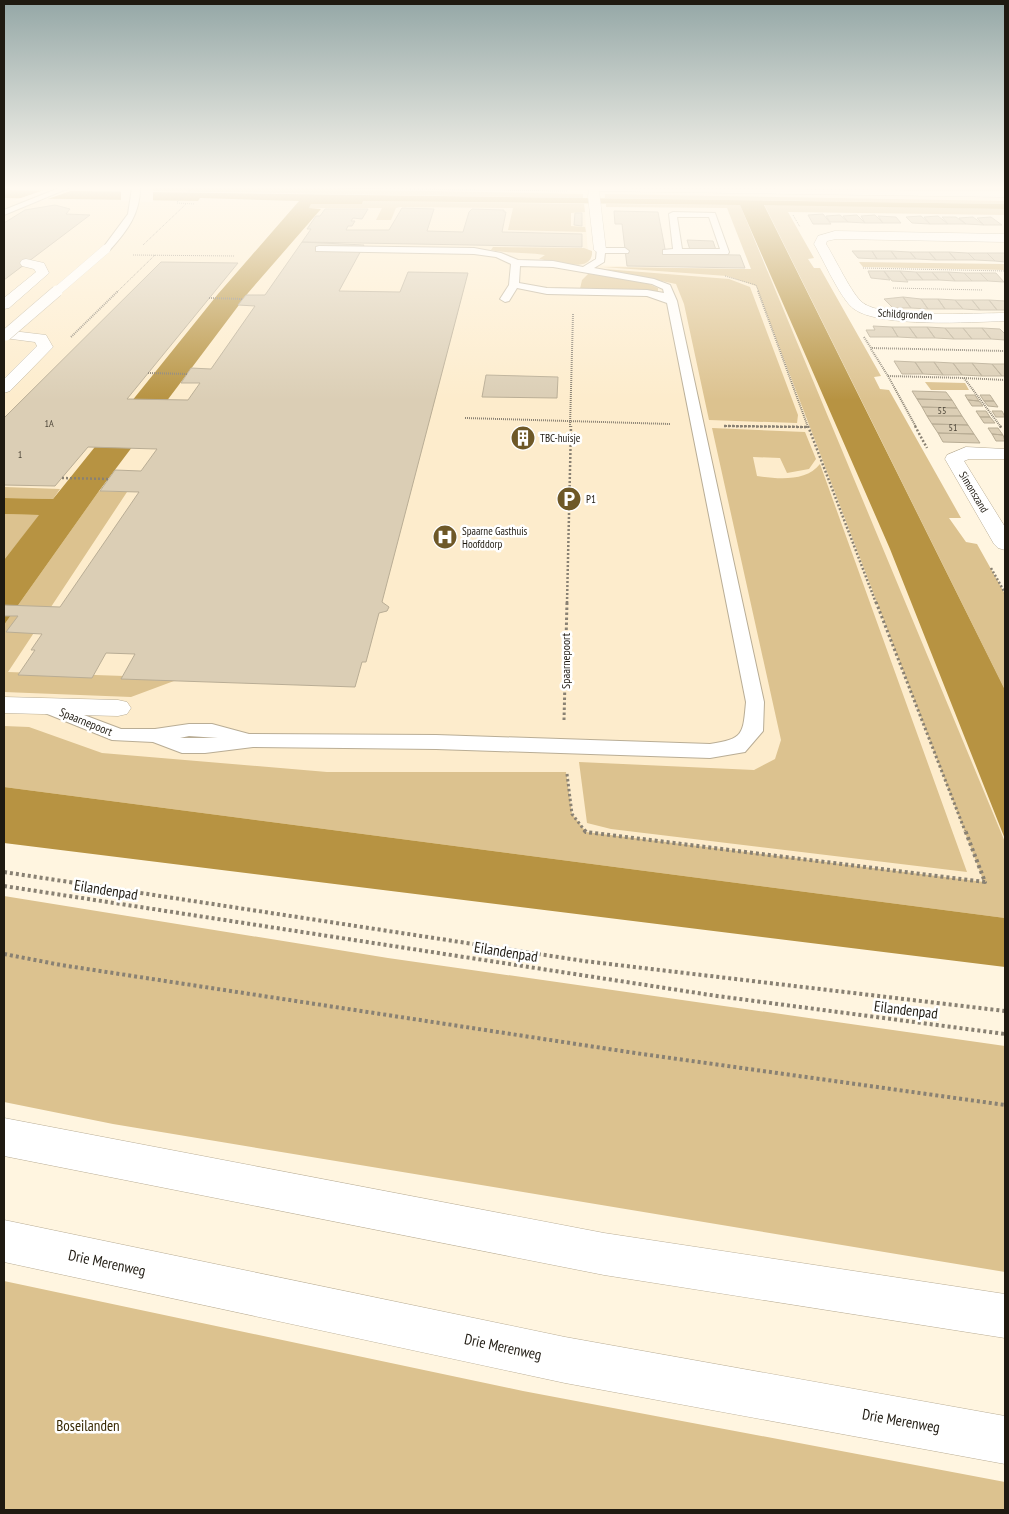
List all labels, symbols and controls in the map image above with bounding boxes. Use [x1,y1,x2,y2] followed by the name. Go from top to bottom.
[877,306,933,322] street label: Schildgronden
[938,404,947,417] house number: 55
[44,417,54,430] house number: 1A
[949,421,958,434] house number: 51
[510,425,536,451] building icon: TBC-huisje
[540,431,581,445] place label: TBC-huisje
[18,448,22,461] house number: 1
[956,469,992,515] street label: Simonszand
[556,486,582,512] parking icon: P1
[586,492,596,506] place label: P1
[432,524,458,550] hospital icon: Spaarne Gasthuis Hoofddorp
[462,524,528,551] place label: Spaarne Gasthuis Hoofddorp
[558,632,573,689] street label: Spaarnepoort
[57,704,116,739] street label: Spaarnepoort
[73,875,139,904] street label: Eilandenpad
[473,937,539,966] street label: Eilandenpad
[873,996,939,1023] street label: Eilandenpad
[67,1245,147,1280] street label: Drie Merenweg
[463,1329,543,1364] street label: Drie Merenweg
[861,1404,941,1437] street label: Drie Merenweg
[56,1416,120,1435] park label: Boseilanden

